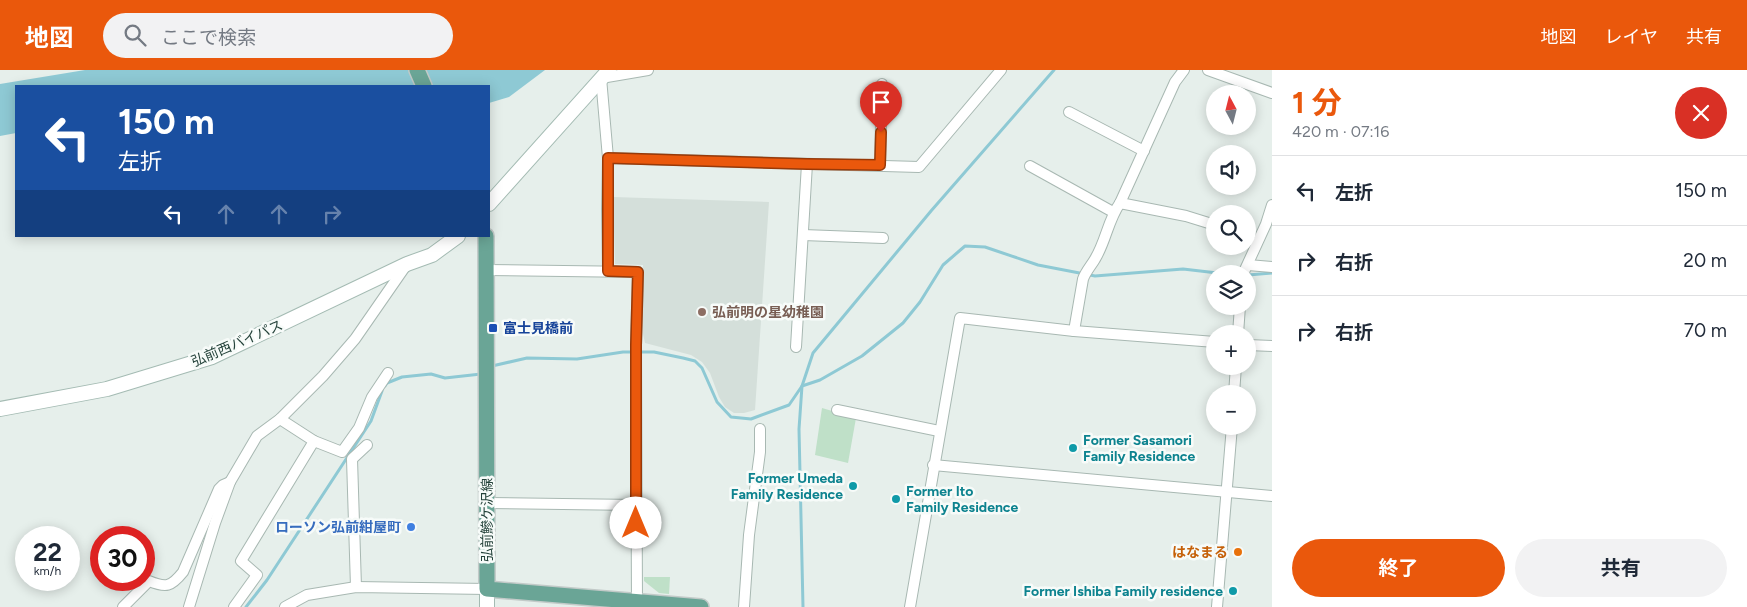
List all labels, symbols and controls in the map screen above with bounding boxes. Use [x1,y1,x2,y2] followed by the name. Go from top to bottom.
[103,13,453,58] search box
[121,21,149,49] icon: search
[25,23,73,52] text: 地図
[161,26,256,49] text: ここで検索
[1541,26,1577,48] text: 地図
[1605,26,1658,48] text: レイヤ
[1686,26,1722,48] text: 共有
[860,81,902,132] pin
[1292,84,1342,121] text: 1 分
[1206,85,1256,135] north arrow
[1206,85,1256,435] map controls
[1675,87,1727,139] button: close
[867,88,895,116] icon: arrive
[118,101,215,143] text: 150 m
[35,105,100,170] icon: left
[1292,122,1389,141] text: 420 m · 07:16
[1206,145,1256,195] button: sound
[118,148,162,175] text: 左折
[1292,177,1320,205] icon: left
[1675,179,1727,202] text: 150 m
[1335,181,1373,204] text: 左折
[159,200,187,228] icon: left
[212,200,240,228] icon: ahead
[265,200,293,228] icon: ahead
[318,200,346,228] icon: right
[1206,205,1256,255] button: search
[1292,247,1320,275] icon: right
[1683,249,1727,272] text: 20 m
[1335,251,1373,274] text: 右折
[1206,265,1256,315] button: layers
[712,304,824,321] place label: 弘前明の星幼稚園
[696,306,708,318] marker: 弘前明の星幼稚園
[189,317,285,370] street label: 弘前西バイパス
[1292,317,1320,345] icon: right
[1684,319,1727,342] text: 70 m
[503,320,573,337] place label: 富士見橋前
[1335,321,1373,344] text: 右折
[487,322,499,334] marker: 富士見橋前
[1206,325,1256,375] button: +
[1206,385,1256,435] button: −
[1083,432,1195,465] place label: Former Sasamori Family Residence
[1067,442,1079,454] marker: Former Sasamori Family Residence
[731,470,843,503] place label: Former Umeda Family Residence
[479,478,496,562] street label: 弘前鰺ケ沢線
[847,480,859,492] marker: Former Umeda Family Residence
[906,483,1018,516] place label: Former Ito Family Residence
[890,493,902,505] marker: Former Ito Family Residence
[609,496,661,548] position arrow
[275,519,401,536] place label: ローソン弘前紺屋町
[405,521,417,533] marker: ローソン弘前紺屋町
[90,526,155,591] speed limit sign: 30
[33,537,62,567] text: 22
[1292,539,1505,597] button: 終了
[1515,539,1727,597] button: 共有
[1172,544,1228,561] place label: はなまる
[1232,546,1244,558] marker: はなまる
[34,564,61,578] text: km/h
[1023,583,1223,600] place label: Former Ishiba Family residence
[1227,585,1239,597] marker: Former Ishiba Family residence

